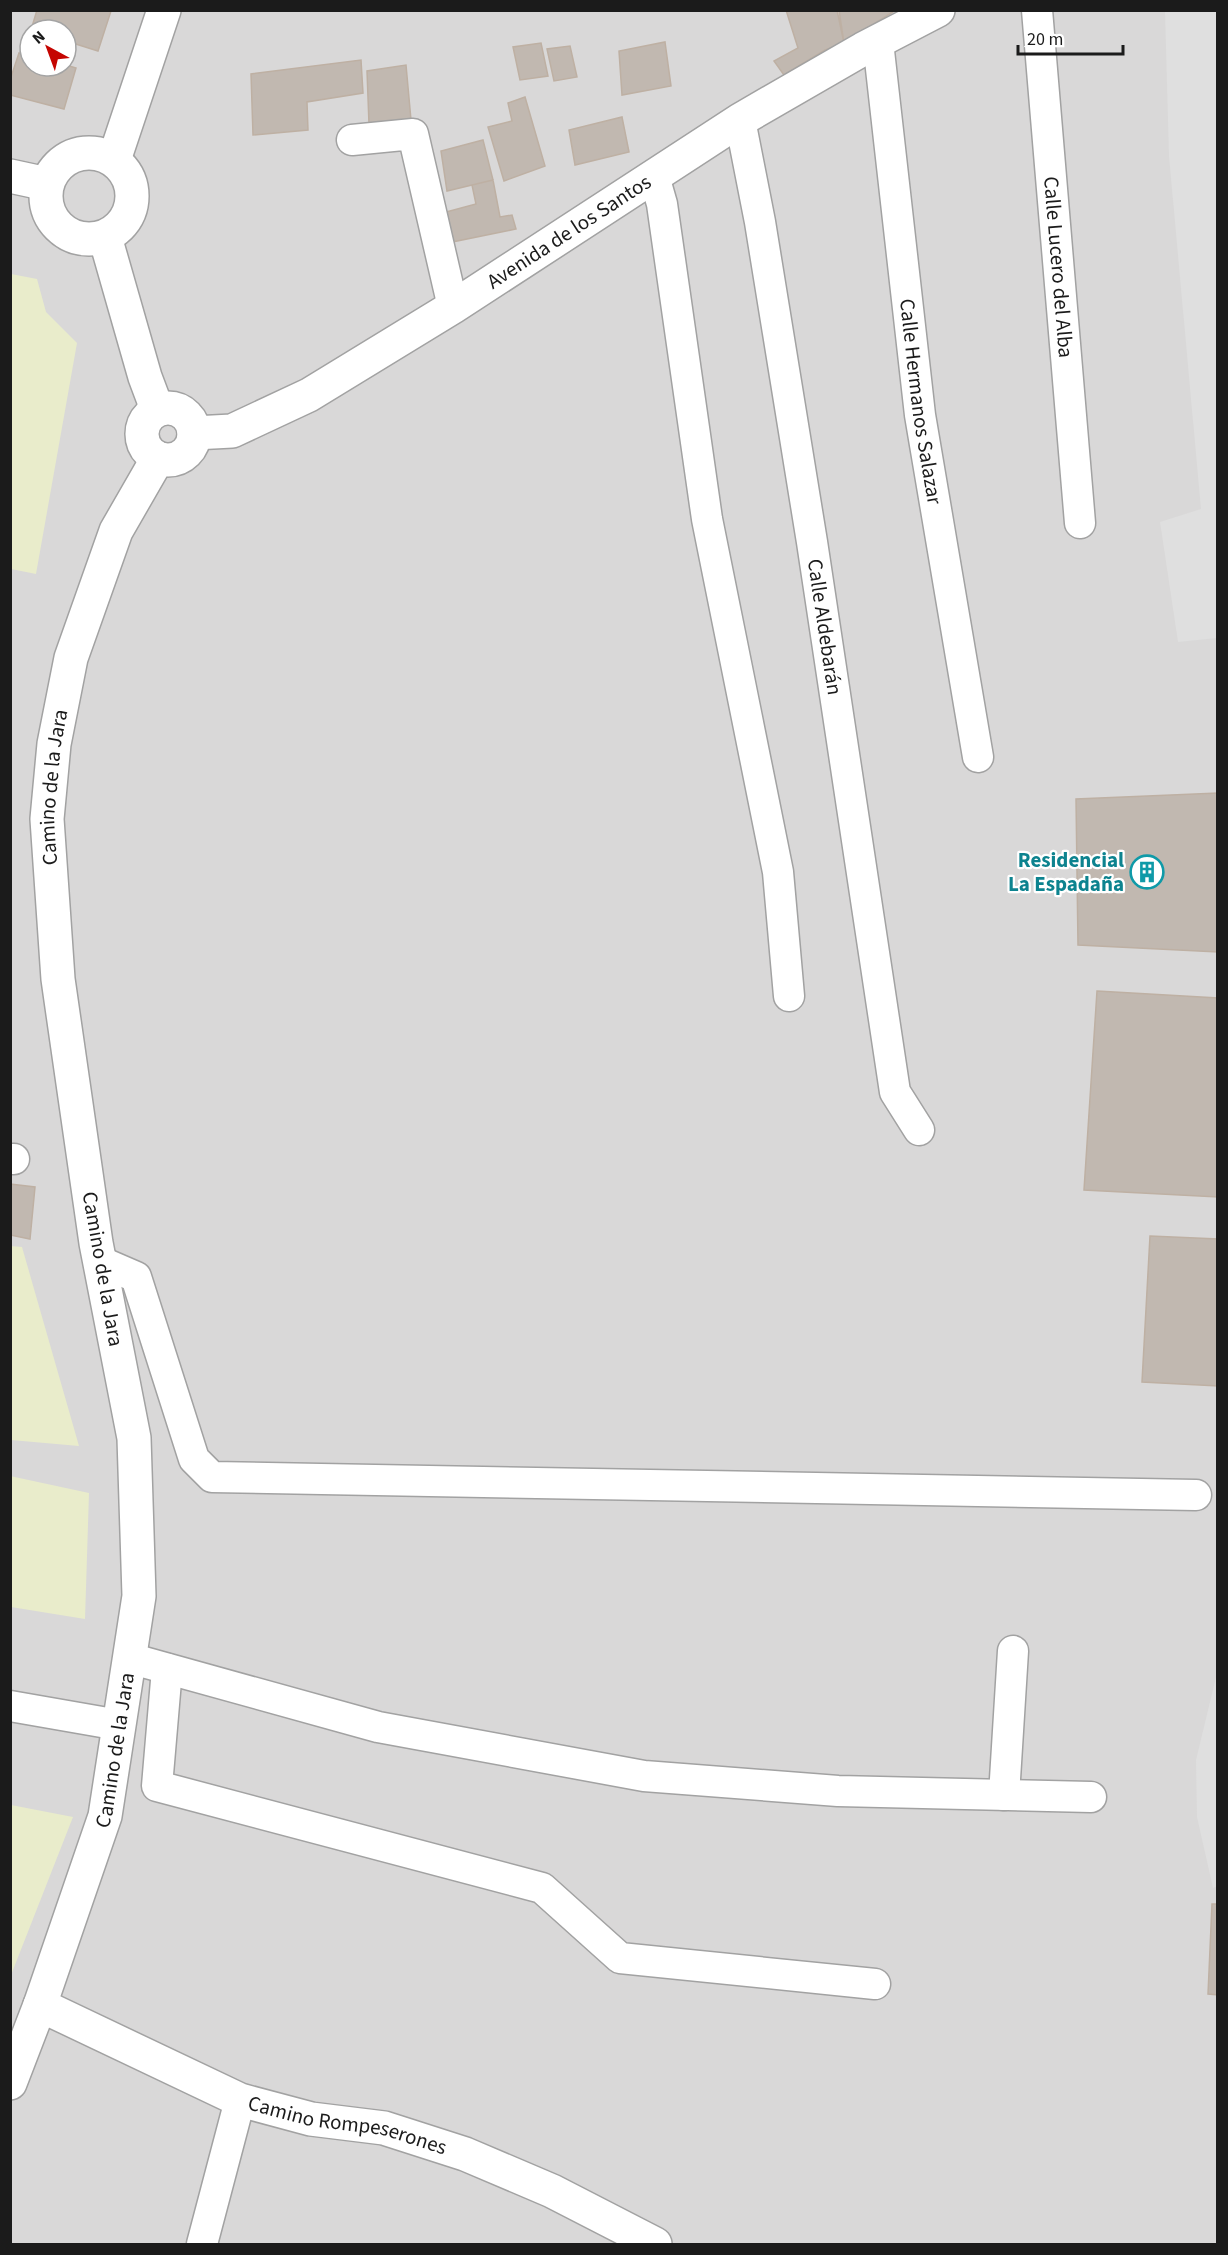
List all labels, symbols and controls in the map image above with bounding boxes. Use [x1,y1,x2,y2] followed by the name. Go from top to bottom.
[18,18,78,78] north arrow
[1018,18,1123,56] scale bar
[28,26,50,49] text: N
[1027,27,1063,52] text: 20 m
[481,167,657,296] street label: Avenida de los Santos
[1036,175,1081,359] street label: Calle Lucero del Alba
[892,297,950,507] street label: Calle Hermanos Salazar
[800,557,850,697] street label: Calle Aldebarán
[32,707,76,866] street label: Camino de la Jara
[1008,845,1124,899] place label: Residencial La Espadaña
[1129,854,1165,890] building icon: Residencial La Espadaña
[75,1189,131,1349] street label: Camino de la Jara
[87,1670,142,1832] street label: Camino de la Jara
[245,2088,451,2162] street label: Camino Rompeserones

